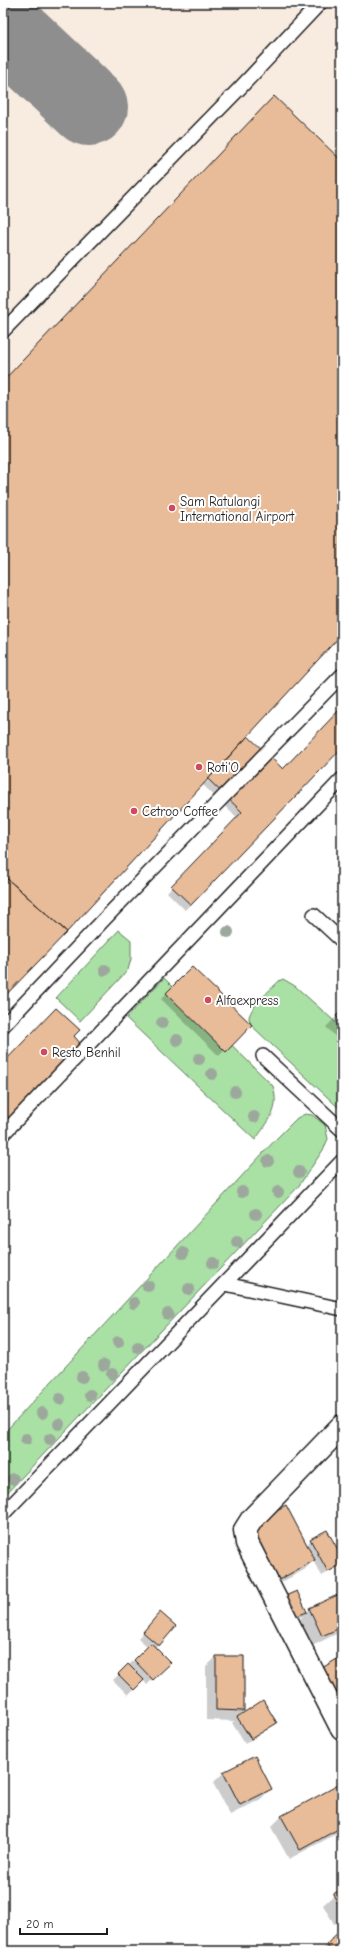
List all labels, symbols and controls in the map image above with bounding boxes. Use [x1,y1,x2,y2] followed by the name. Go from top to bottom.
[180,494,295,524] place label: Sam Ratulangi International Airport
[167,503,177,513] marker: Sam Ratulangi International Airport
[207,760,239,775] place label: Roti'O
[194,762,204,772] marker: Roti'O
[142,804,219,819] place label: Cetroo Coffee
[129,806,139,816] marker: Cetroo Coffee
[216,993,278,1008] place label: Alfaexpress
[203,995,213,1005] marker: Alfaexpress
[52,1045,121,1060] place label: Resto Benhil
[39,1047,49,1057] marker: Resto Benhil
[20,1910,107,1936] scale bar
[26,1917,54,1931] text: 20 m

